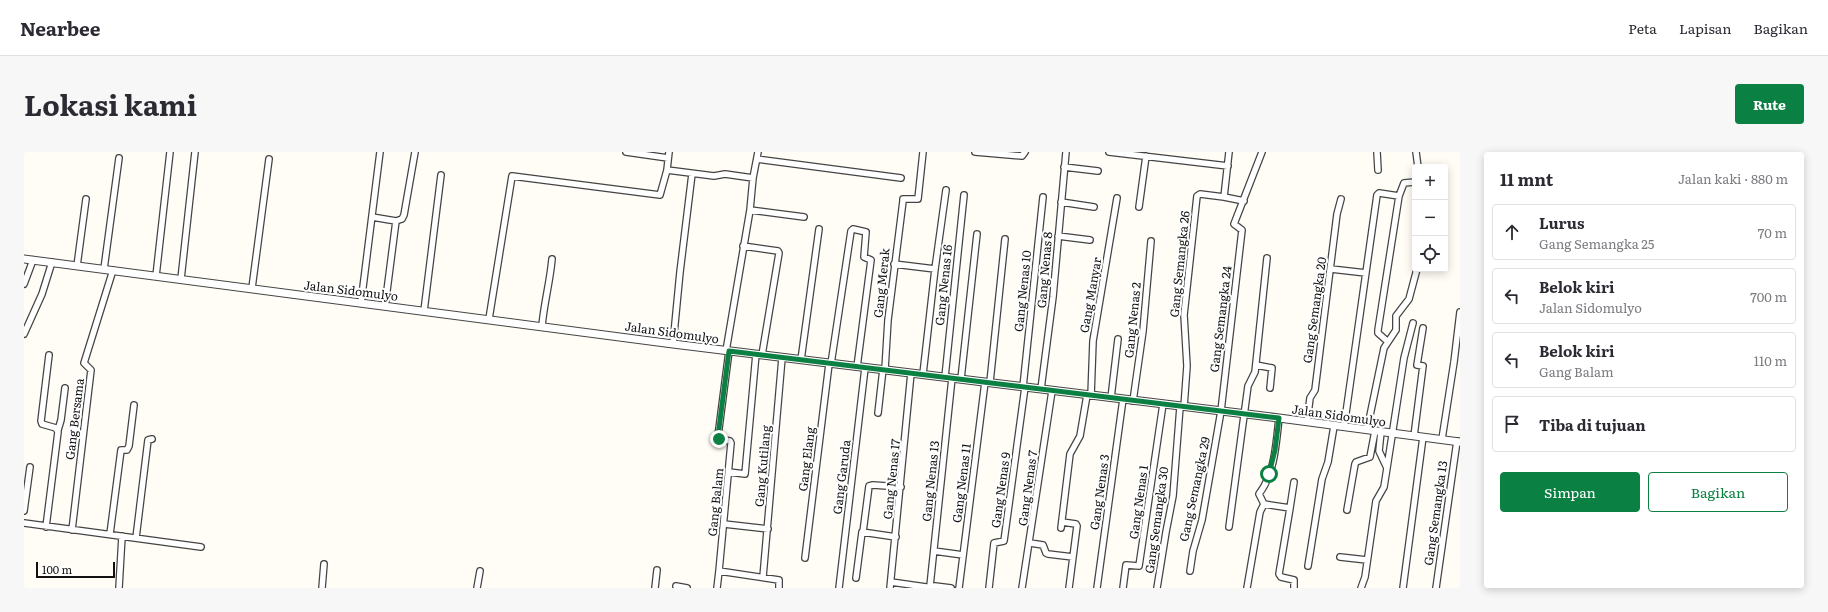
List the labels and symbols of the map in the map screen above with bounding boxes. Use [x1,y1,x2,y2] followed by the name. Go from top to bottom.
[1164,209,1194,318] street label: Gang Semangka 26
[1032,231,1056,309] street label: Gang Nenas 8
[930,243,956,326] street label: Gang Nenas 16
[868,247,894,319] street label: Gang Merak
[1009,249,1035,333] street label: Gang Nenas 10
[1074,255,1106,334] street label: Gang Manyar
[1298,256,1330,364] street label: Gang Semangka 20
[1205,264,1236,373] street label: Gang Semangka 24
[303,275,399,305] street label: Jalan Sidomulyo
[1119,281,1145,359] street label: Gang Nenas 2
[624,316,720,348] street label: Jalan Sidomulyo
[60,377,88,461] street label: Gang Bersama
[1291,399,1387,431] street label: Jalan Sidomulyo
[749,424,775,508] street label: Gang Kutilang
[793,425,819,492] street label: Gang Elang
[710,430,728,448] route end
[1174,435,1214,543] street label: Gang Semangka 29
[828,438,855,515] street label: Gang Garuda
[878,438,904,520] street label: Gang Nenas 17
[917,440,943,522] street label: Gang Nenas 13
[947,442,975,524] street label: Gang Nenas 11
[1013,449,1041,527] street label: Gang Nenas 7
[986,451,1014,529] street label: Gang Nenas 9
[1085,453,1113,531] street label: Gang Nenas 3
[1419,459,1451,567] street label: Gang Semangka 13
[1124,464,1152,540] street label: Gang Nenas 1
[1140,465,1172,575] street label: Gang Semangka 30
[1260,465,1278,483] route start
[702,466,728,537] street label: Gang Balam
[36,560,115,579] scale bar

